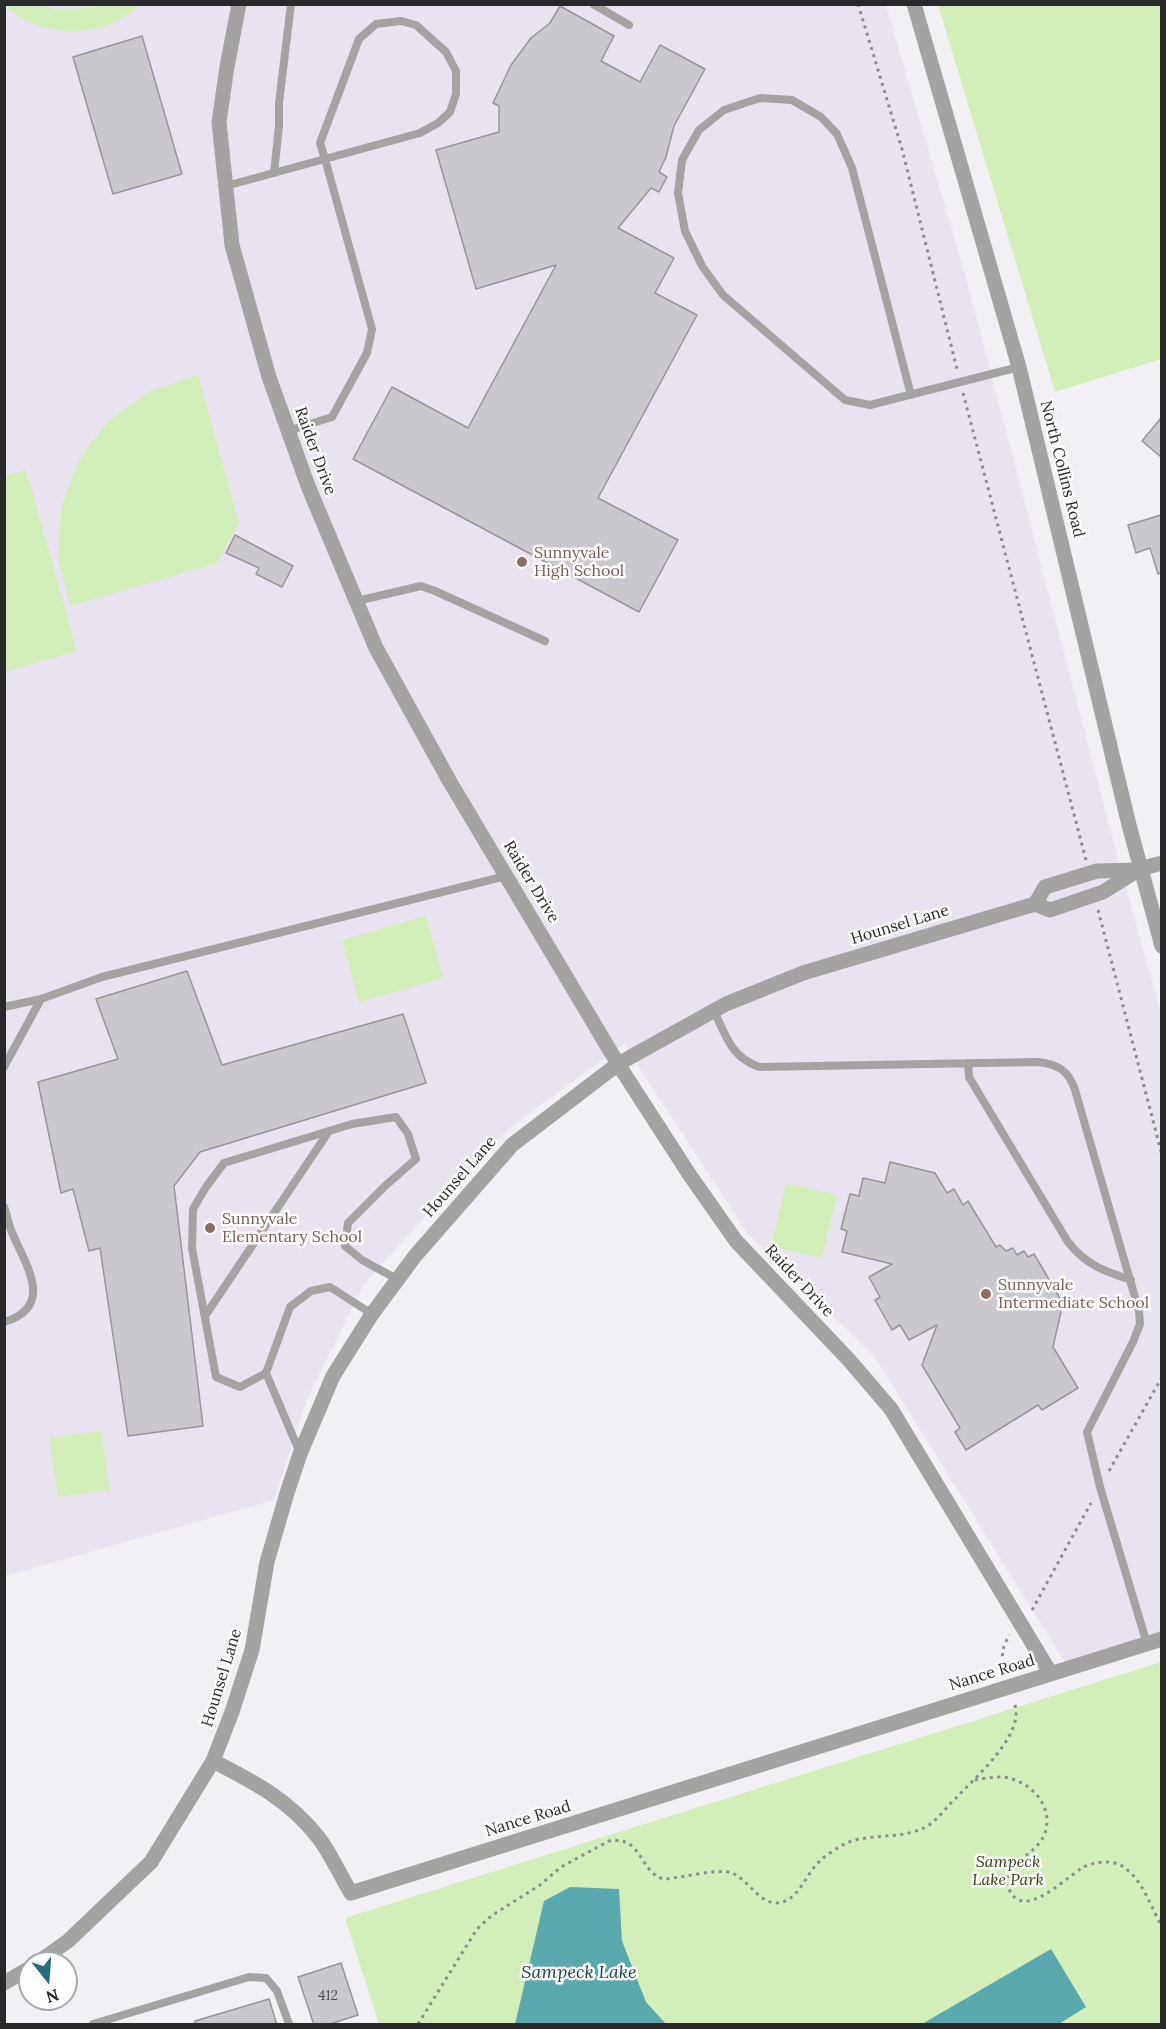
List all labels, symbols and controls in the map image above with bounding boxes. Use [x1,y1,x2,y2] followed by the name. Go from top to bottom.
[1036,398,1088,540] street label: North Collins Road
[290,404,340,498] street label: Raider Drive
[534,543,624,581] place label: Sunnyvale High School
[515,555,529,569] marker: Sunnyvale High School
[499,838,563,926] street label: Raider Drive
[849,901,951,949] street label: Hounsel Lane
[419,1132,501,1222] street label: Hounsel Lane
[222,1209,362,1247] place label: Sunnyvale Elementary School
[203,1221,217,1235] marker: Sunnyvale Elementary School
[761,1241,837,1321] street label: Raider Drive
[998,1275,1149,1313] place label: Sunnyvale Intermediate School
[979,1287,993,1301] marker: Sunnyvale Intermediate School
[198,1627,246,1729] street label: Hounsel Lane
[947,1651,1037,1695] street label: Nance Road
[483,1797,573,1841] street label: Nance Road
[972,1852,1044,1890] park label: Sampeck Lake Park
[18,1951,78,2011] north arrow
[521,1962,637,1984] water label: Sampeck Lake
[44,1985,62,2008] text: N
[318,1988,338,2004] house number: 412

